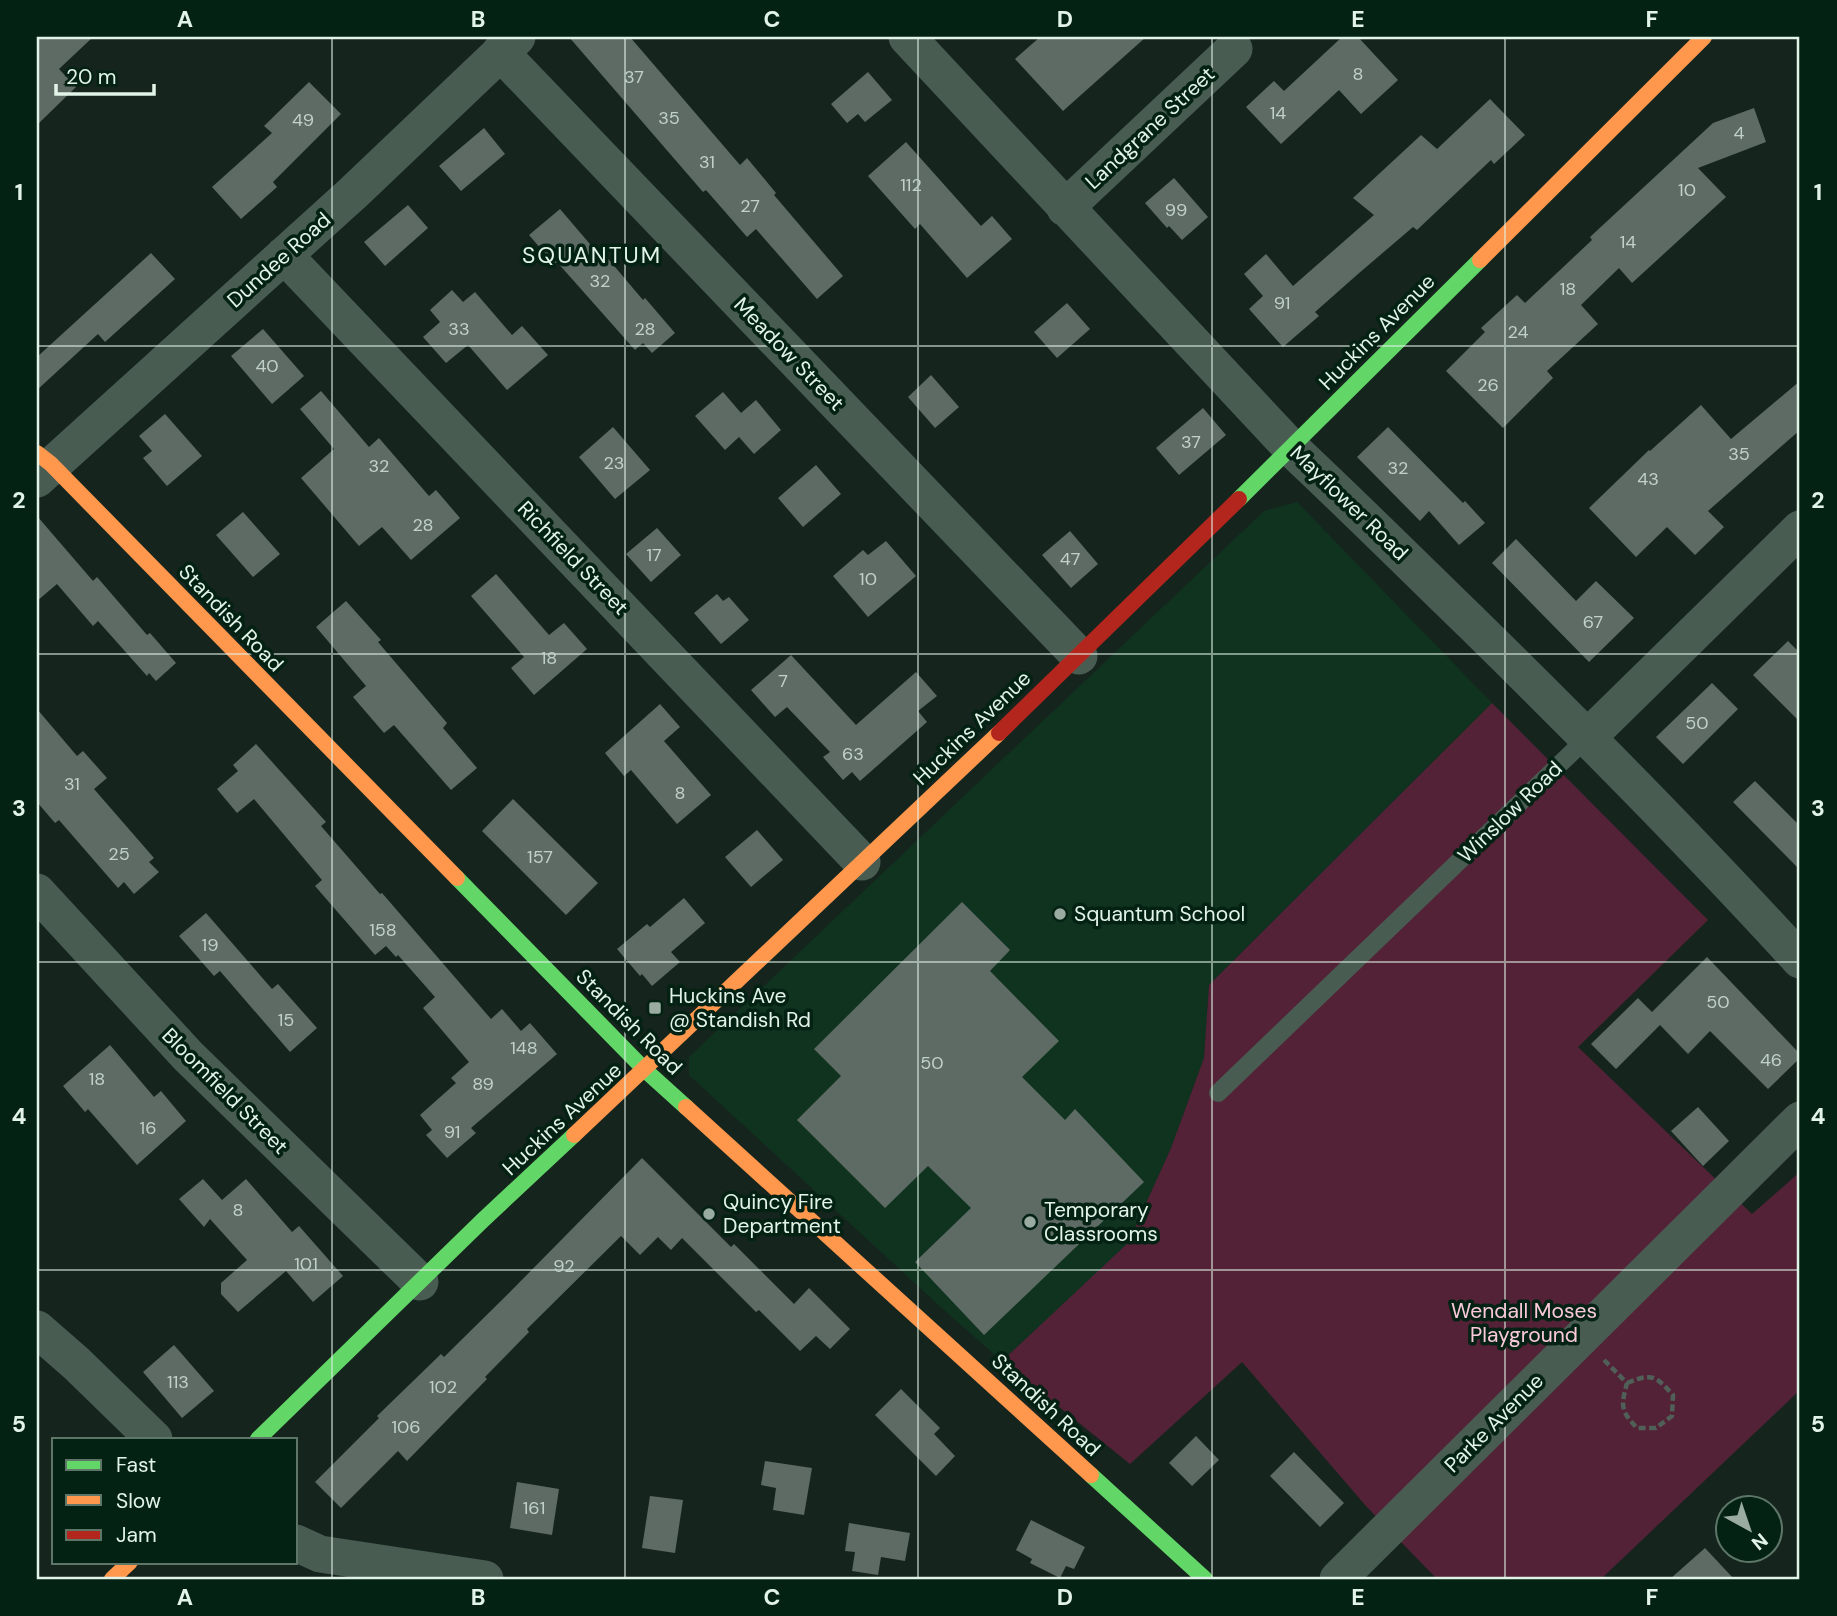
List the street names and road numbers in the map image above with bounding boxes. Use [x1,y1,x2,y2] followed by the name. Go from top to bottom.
[1079,61,1221,195] street label: Landgrane Street
[221,206,337,314] street label: Dundee Road
[1313,268,1441,396] street label: Huckins Avenue
[728,291,850,417] street label: Meadow Street
[1284,439,1414,567] street label: Mayflower Road
[511,495,635,621] street label: Richfield Street
[173,558,289,678] street label: Standish Road
[907,665,1037,791] street label: Huckins Avenue
[1452,755,1568,869] street label: Winslow Road
[570,963,688,1081] street label: Standish Road
[156,1022,294,1160] street label: Bloomfield Street
[496,1056,628,1182] street label: Huckins Avenue
[986,1347,1106,1463] street label: Standish Road
[1438,1367,1550,1479] street label: Parke Avenue

